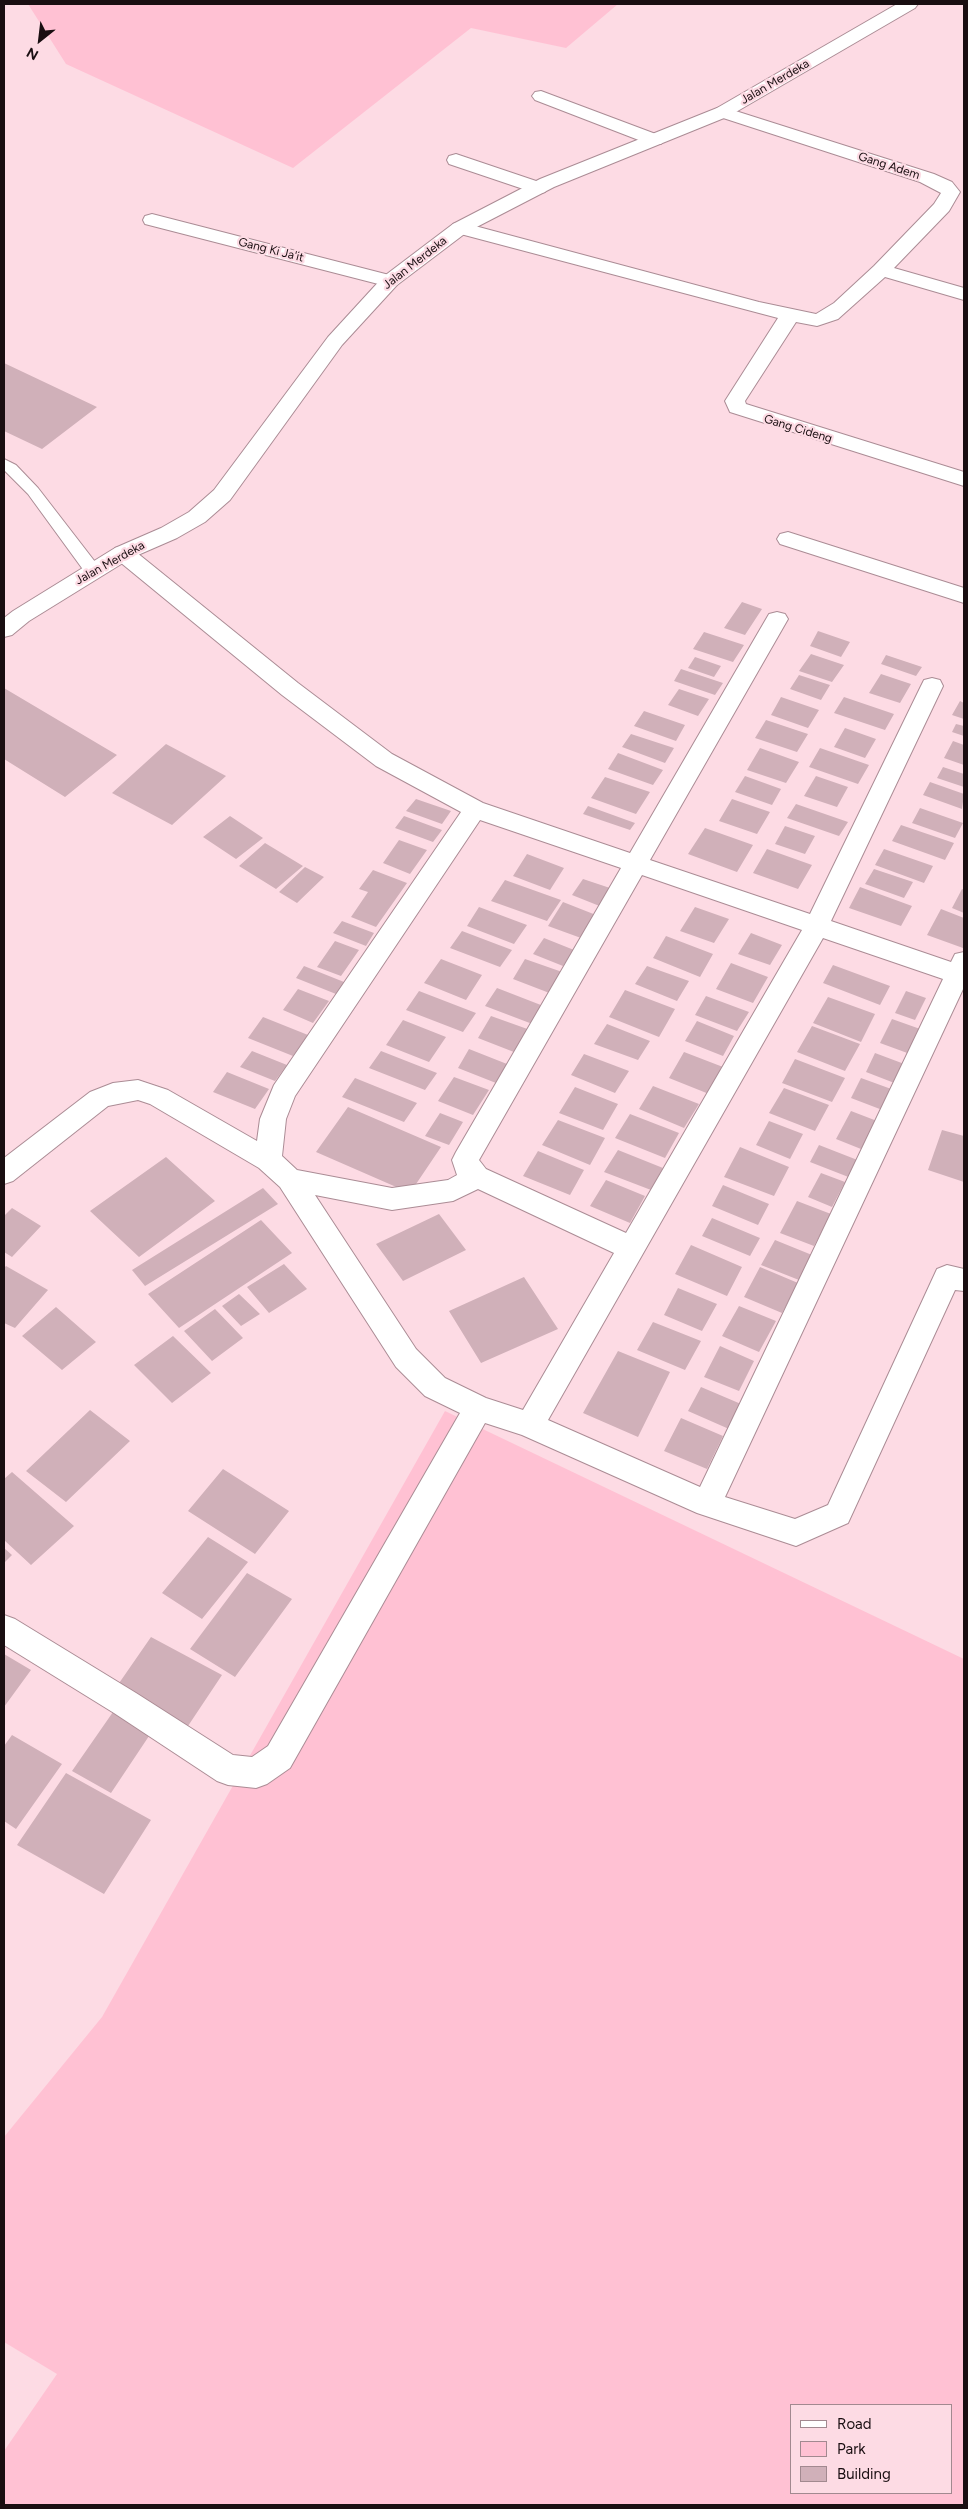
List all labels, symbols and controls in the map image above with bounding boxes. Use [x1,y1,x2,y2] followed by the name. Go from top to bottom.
[15,15,65,65] north arrow
[24,44,41,64] text: N
[738,57,812,107] street label: Jalan Merdeka
[856,149,922,183] street label: Gang Adem
[380,234,450,292] street label: Jalan Merdeka
[237,235,305,265] street label: Gang Ki Ja'it
[762,412,834,446] street label: Gang Cideng
[73,538,147,588] street label: Jalan Merdeka
[790,2404,953,2494] legend
[837,2415,872,2433] text: Road
[837,2440,866,2458] text: Park
[837,2465,891,2483] text: Building

